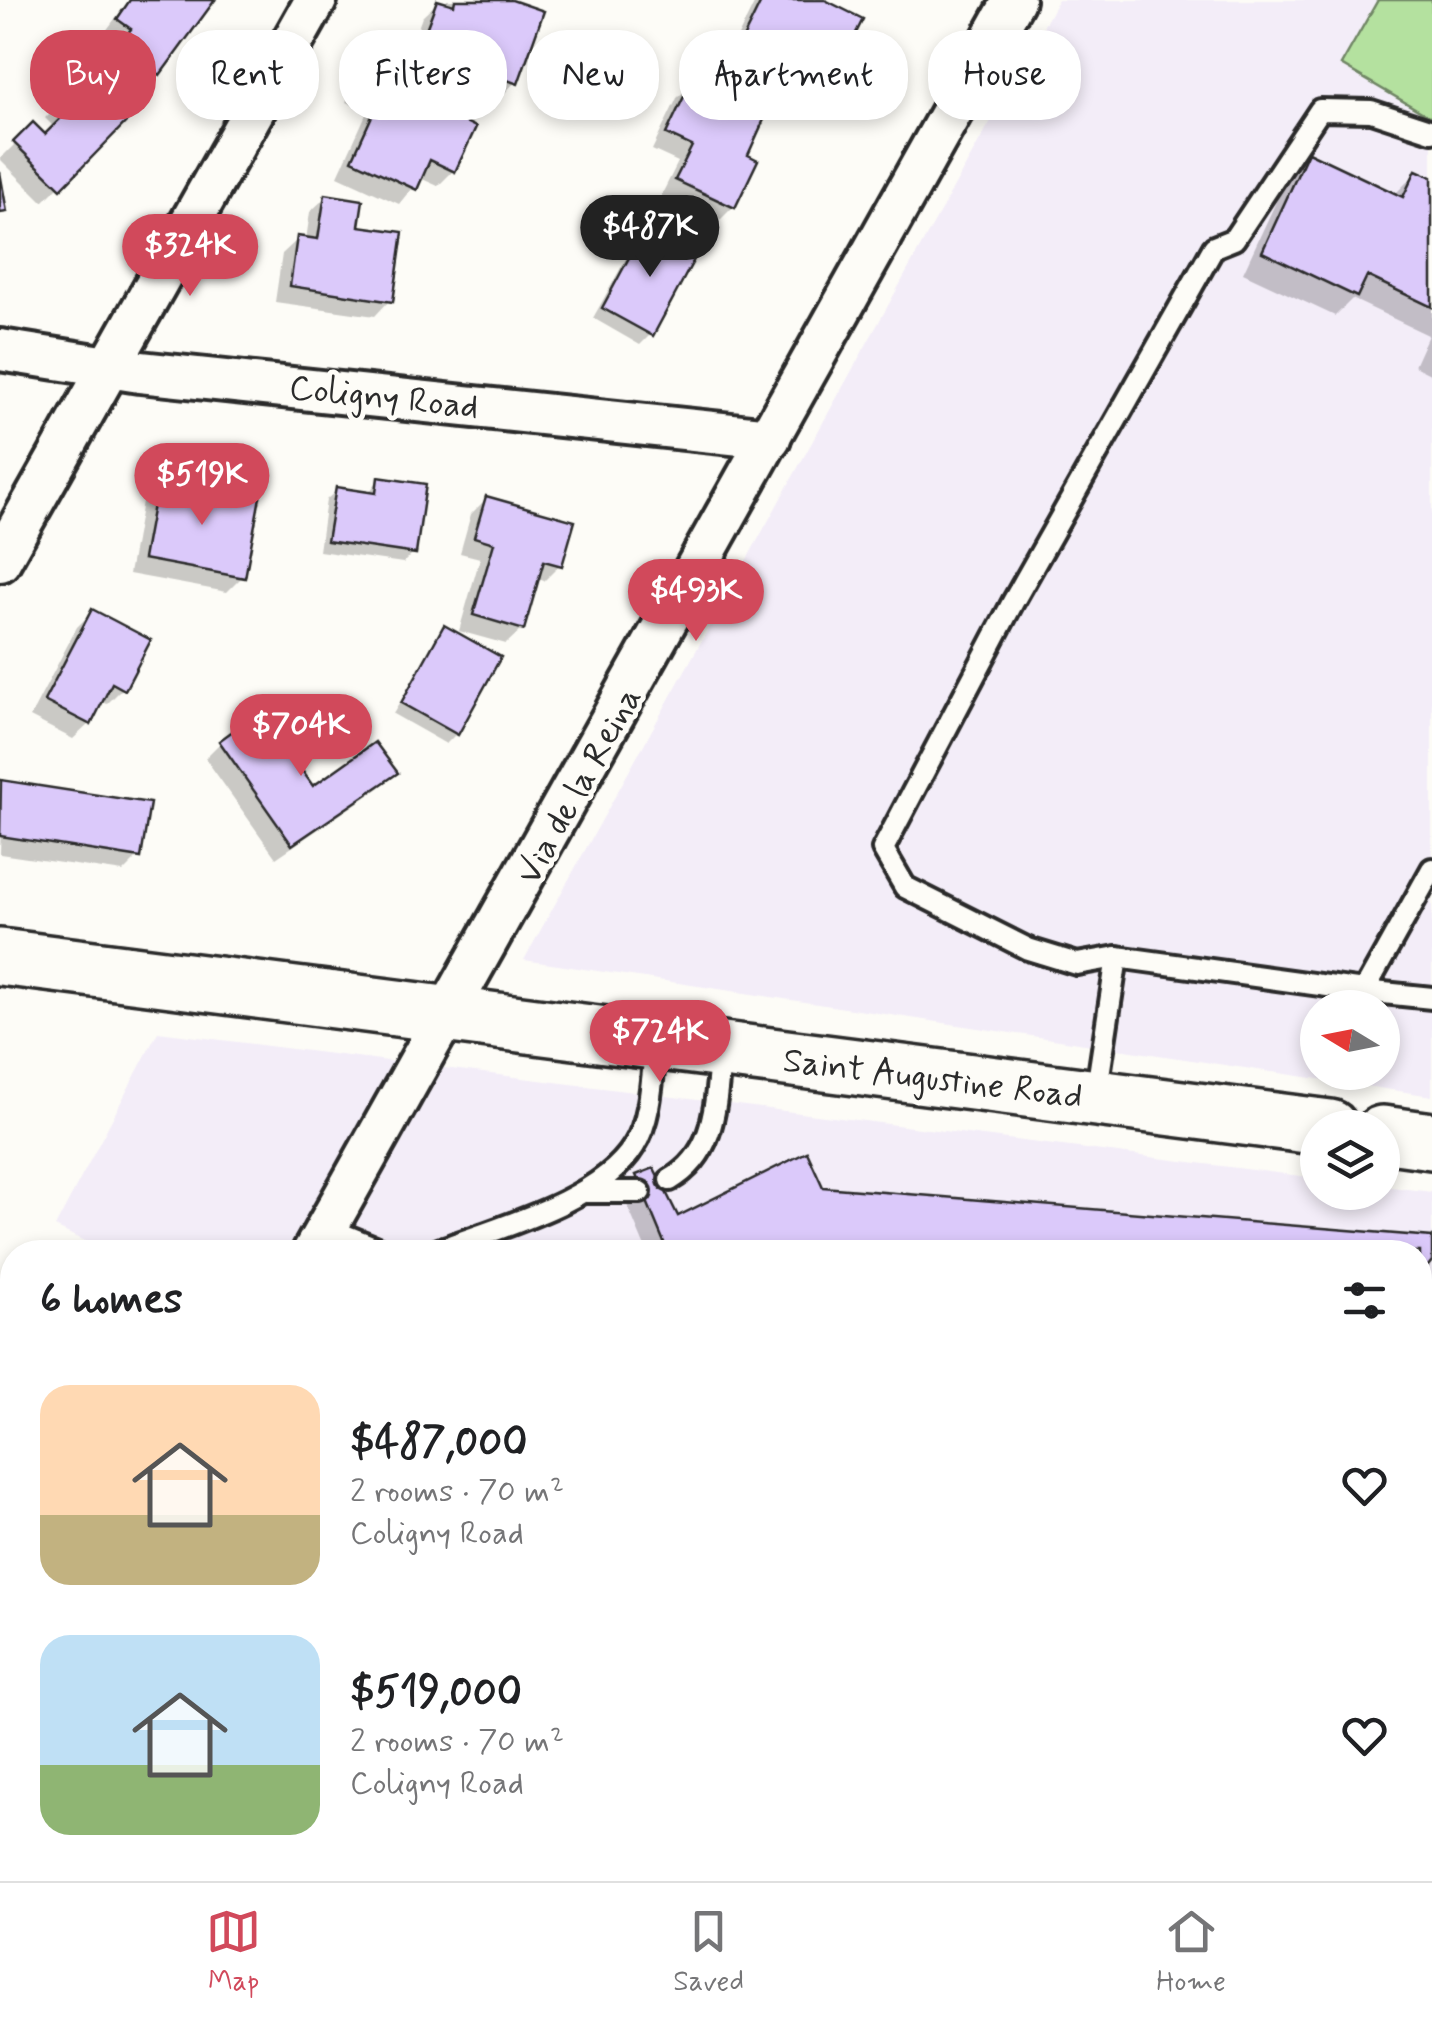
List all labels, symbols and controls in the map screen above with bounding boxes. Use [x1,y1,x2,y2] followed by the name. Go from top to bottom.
[30,30,156,120] chip: Buy
[176,30,319,120] chip: Rent
[339,30,507,120] chip: Filters
[527,30,659,120] chip: New
[679,30,908,120] chip: Apartment
[928,30,1081,120] chip: House
[580,195,720,280] pin: $487K
[602,206,698,248] text: $487K
[120,214,260,299] pin: $324K
[144,225,236,267] text: $324K
[287,365,481,431] street label: Coligny Road
[132,443,272,528] pin: $519K
[156,454,248,496] text: $519K
[626,559,766,644] pin: $493K
[650,570,742,612] text: $493K
[507,679,653,893] street label: Via de la Reina
[231,694,371,779] pin: $704K
[252,705,350,747] text: $704K
[1300,990,1400,1090] north arrow
[1300,990,1400,1210] map controls
[590,1000,730,1085] pin: $724K
[612,1011,708,1053] text: $724K
[780,1038,1085,1120] street label: Saint Augustine Road
[1300,1110,1400,1210] button: layers
[40,1273,183,1328] text: 6 homes
[1337,1273,1392,1328] icon: filters
[350,1416,527,1471] text: $487,000
[120,1425,240,1545] icon: home
[1337,1458,1392,1513] icon: heart
[350,1471,564,1513] text: 2 rooms · 70 m²
[350,1513,524,1555] text: Coligny Road
[350,1666,522,1721] text: $519,000
[120,1675,240,1795] icon: home
[1337,1708,1392,1763] icon: heart
[350,1721,564,1763] text: 2 rooms · 70 m²
[350,1763,524,1805] text: Coligny Road
[206,1904,261,2001] tab: Map
[673,1904,744,2001] tab: Saved
[1156,1904,1226,2001] tab: Home

